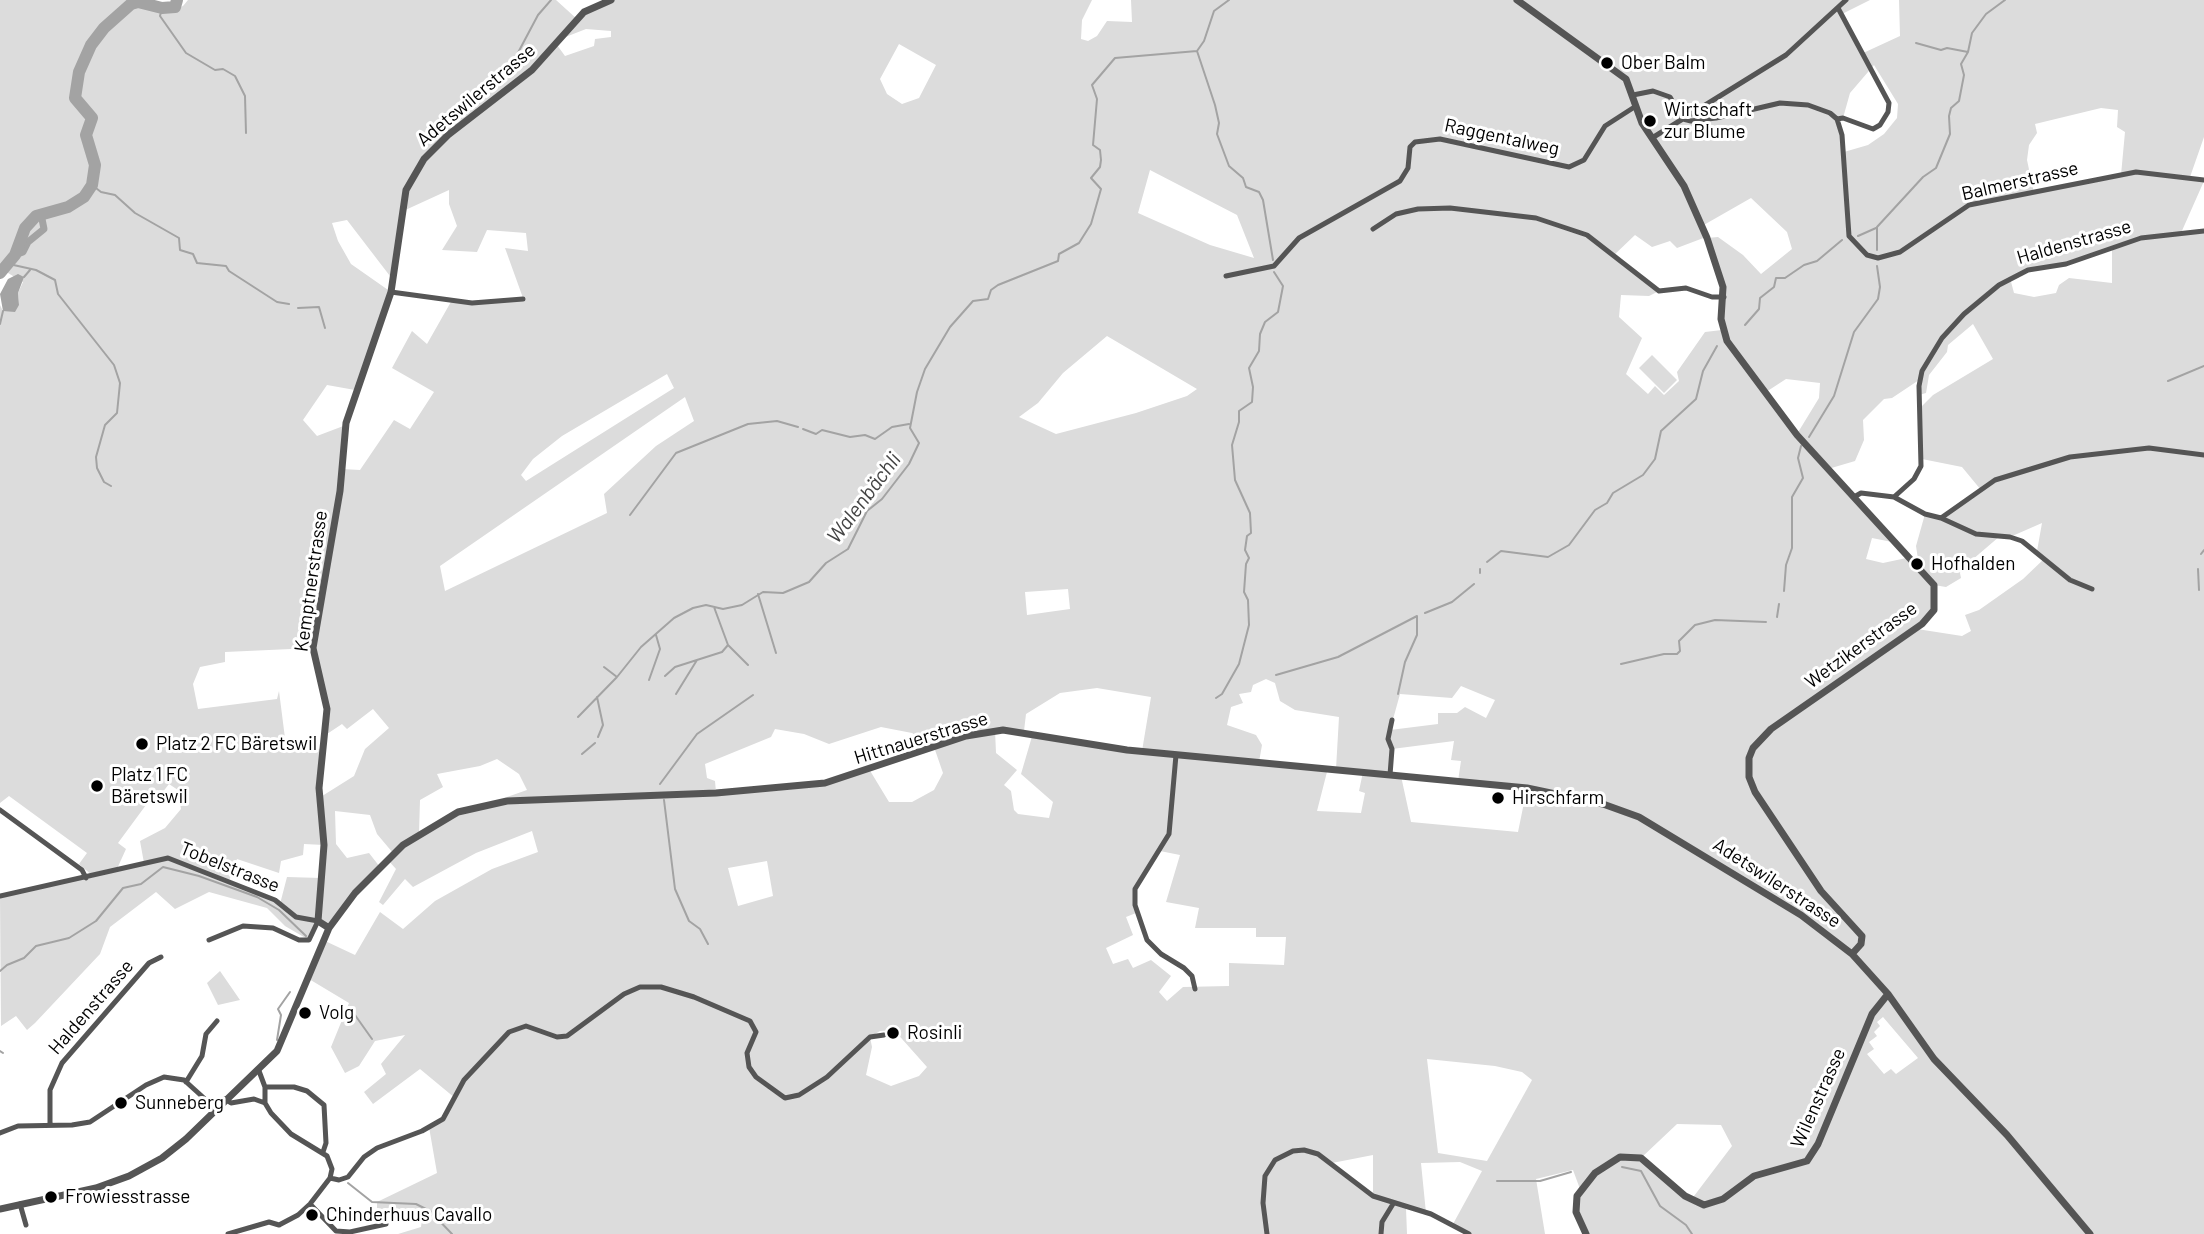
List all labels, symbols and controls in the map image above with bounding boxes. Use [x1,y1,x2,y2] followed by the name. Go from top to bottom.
[412,39,540,151] street label: Adetswilerstrasse
[1621,52,1705,74] place label: Ober Balm
[1599,55,1615,71] marker: Ober Balm
[1664,99,1752,143] place label: Wirtschaft zur Blume
[1642,113,1658,129] marker: Wirtschaft zur Blume
[1443,114,1561,160] street label: Raggentalweg
[1959,156,2081,206] street label: Balmerstrasse
[2014,215,2134,269] street label: Haldenstrasse
[822,448,906,548] water label: Walenbächli
[290,509,332,653] street label: Kemptnerstrasse
[1931,553,2015,575] place label: Hofhalden
[1909,556,1925,572] marker: Hofhalden
[1801,597,1921,693] street label: Wetzikerstrasse
[851,707,991,769] street label: Hittnauerstrasse
[156,733,317,755] place label: Platz 2 FC Bäretswil
[134,736,150,752] marker: Platz 2 FC Bäretswil
[111,764,188,808] place label: Platz 1 FC Bäretswil
[89,778,105,794] marker: Platz 1 FC Bäretswil
[1512,787,1604,809] place label: Hirschfarm
[1490,790,1506,806] marker: Hirschfarm
[1709,833,1845,933] street label: Adetswilerstrasse
[177,837,283,897] street label: Tobelstrasse
[44,955,138,1059] street label: Haldenstrasse
[319,1002,354,1024] place label: Volg
[297,1005,313,1021] marker: Volg
[907,1022,962,1044] place label: Rosinli
[885,1025,901,1041] marker: Rosinli
[1786,1044,1850,1152] street label: Wilenstrasse
[135,1092,224,1114] place label: Sunneberg
[113,1095,129,1111] marker: Sunneberg
[65,1186,190,1208] place label: Frowiesstrasse
[43,1189,59,1205] marker: Frowiesstrasse
[326,1204,492,1226] place label: Chinderhuus Cavallo
[304,1207,320,1223] marker: Chinderhuus Cavallo

